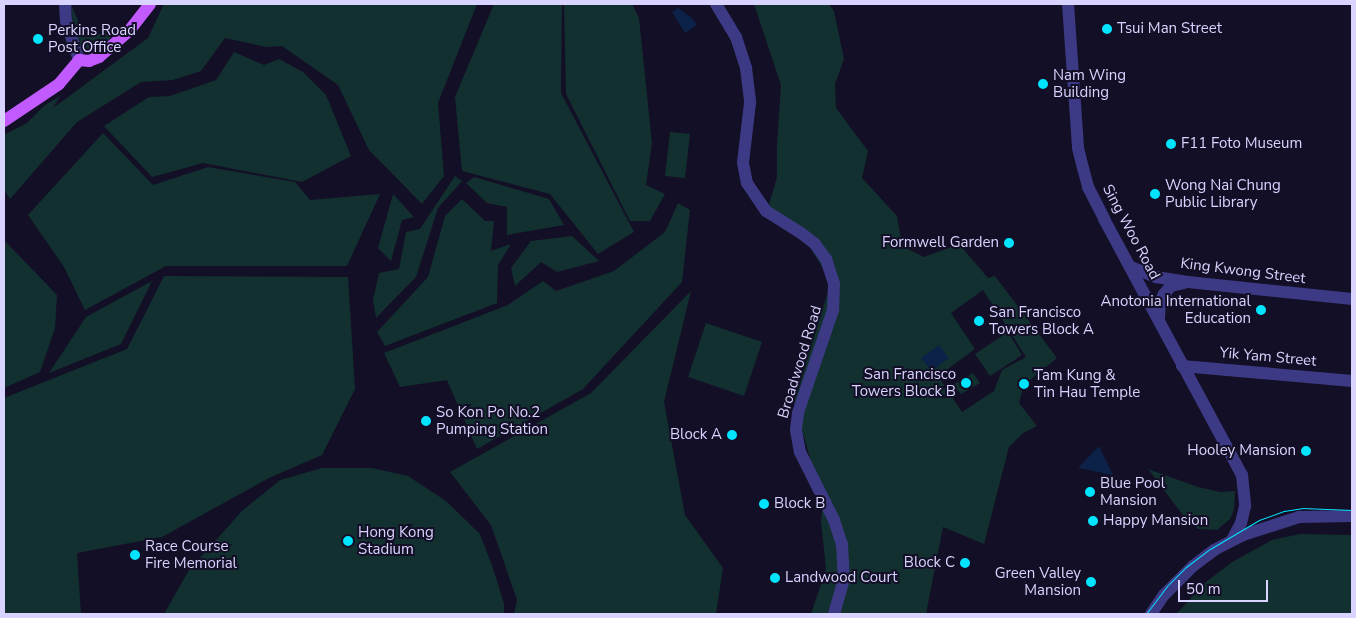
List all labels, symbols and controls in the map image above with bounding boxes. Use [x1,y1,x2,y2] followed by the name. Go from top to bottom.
[1117,20,1222,38] place label: Tsui Man Street
[48,21,136,56] place label: Perkins Road Post Office
[1101,23,1113,35] marker: Tsui Man Street
[32,33,44,45] marker: Perkins Road Post Office
[1053,66,1126,101] place label: Nam Wing Building
[1037,78,1049,90] marker: Nam Wing Building
[1181,135,1302,153] place label: F11 Foto Museum
[1165,138,1177,150] marker: F11 Foto Museum
[1165,176,1281,211] place label: Wong Nai Chung Public Library
[1098,181,1164,283] street label: Sing Woo Road
[1149,188,1161,200] marker: Wong Nai Chung Public Library
[882,234,999,252] place label: Formwell Garden
[1003,237,1015,249] marker: Formwell Garden
[1179,254,1307,288] street label: King Kwong Street
[1101,292,1251,327] place label: Anotonia International Education
[774,303,826,421] street label: Broadwood Road
[989,303,1094,338] place label: San Francisco Towers Block A
[1255,304,1267,316] marker: Anotonia International Education
[973,315,985,327] marker: San Francisco Towers Block A
[1219,344,1317,370] street label: Yik Yam Street
[852,365,956,400] place label: San Francisco Towers Block B
[1034,366,1140,401] place label: Tam Kung & Tin Hau Temple
[960,377,972,389] marker: San Francisco Towers Block B
[1018,378,1030,390] marker: Tam Kung & Tin Hau Temple
[436,403,548,438] place label: So Kon Po No.2 Pumping Station
[420,415,432,427] marker: So Kon Po No.2 Pumping Station
[670,426,722,444] place label: Block A
[726,429,738,441] marker: Block A
[1187,442,1296,460] place label: Hooley Mansion
[1300,445,1312,457] marker: Hooley Mansion
[1100,474,1165,509] place label: Blue Pool Mansion
[1084,486,1096,498] marker: Blue Pool Mansion
[774,495,825,513] place label: Block B
[758,498,770,510] marker: Block B
[1103,512,1208,530] place label: Happy Mansion
[1087,515,1099,527] marker: Happy Mansion
[358,523,434,558] place label: Hong Kong Stadium
[342,535,354,547] marker: Hong Kong Stadium
[145,537,237,572] place label: Race Course Fire Memorial
[129,549,141,561] marker: Race Course Fire Memorial
[904,554,955,572] place label: Block C
[959,557,971,569] marker: Block C
[995,564,1081,599] place label: Green Valley Mansion
[785,569,897,587] place label: Landwood Court
[1181,570,1271,602] scale bar
[769,572,781,584] marker: Landwood Court
[1085,576,1097,588] marker: Green Valley Mansion
[1186,579,1221,599] text: 50 m

